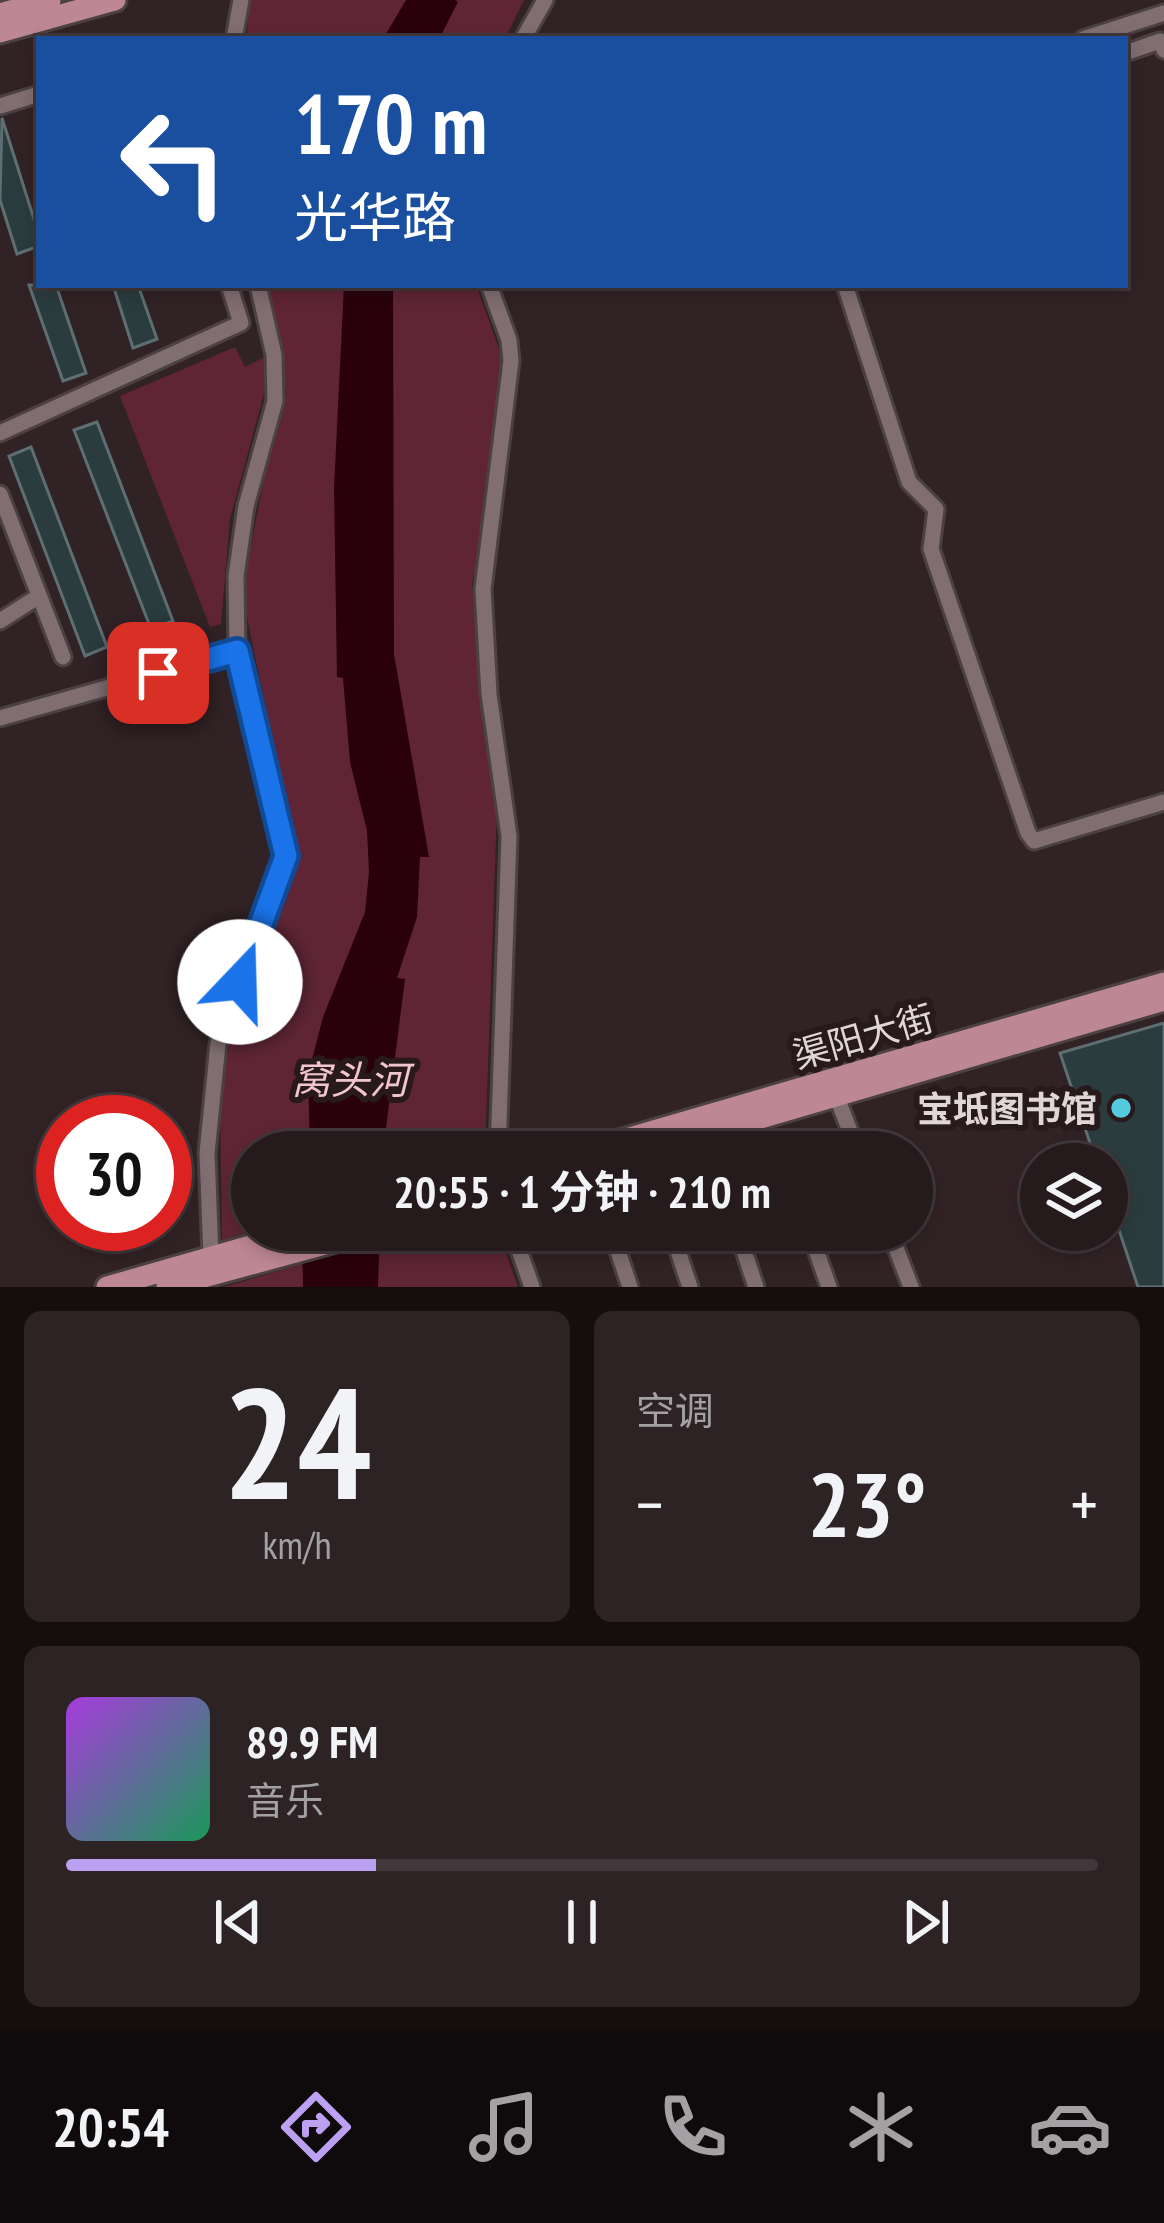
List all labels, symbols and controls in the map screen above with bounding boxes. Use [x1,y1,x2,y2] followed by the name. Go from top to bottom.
[294,68,487,177] text: 170 m
[96,84,252,240] icon: left
[294,182,456,252] text: 光华路
[107,622,209,724] pin
[125,640,191,706] icon: arrive
[177,919,303,1045] position arrow
[787,994,939,1078] street label: 渠阳大街
[291,1054,415,1105] water label: 窝头河
[917,1085,1097,1132] place label: 宝坻图书馆
[36,1095,192,1251] speed limit sign: 30
[1108,1095,1134,1121] marker: 宝坻图书馆
[1020,1143,1128,1251] map controls
[1020,1143,1128,1251] button: layers
[393,1162,771,1220] text: 20:55 · 1 分钟 · 210 m
[222,1340,372,1542] text: 24
[636,1385,714,1436] text: 空调
[808,1445,926,1562] text: 23°
[636,1461,663,1546] text: −
[1071,1461,1098,1546] text: +
[262,1519,332,1570] text: km/h
[246,1712,378,1770] text: 89.9 FM
[246,1775,324,1826] text: 音乐
[205,1889,271,1955] icon: previous
[549,1889,615,1955] icon: pause
[893,1889,959,1955] icon: next
[274,2085,358,2169] icon: directions
[462,2085,546,2169] icon: music
[651,2085,735,2169] icon: phone
[839,2085,923,2169] icon: climate
[1028,2085,1112,2169] icon: car
[52,2092,169,2162] text: 20:54

